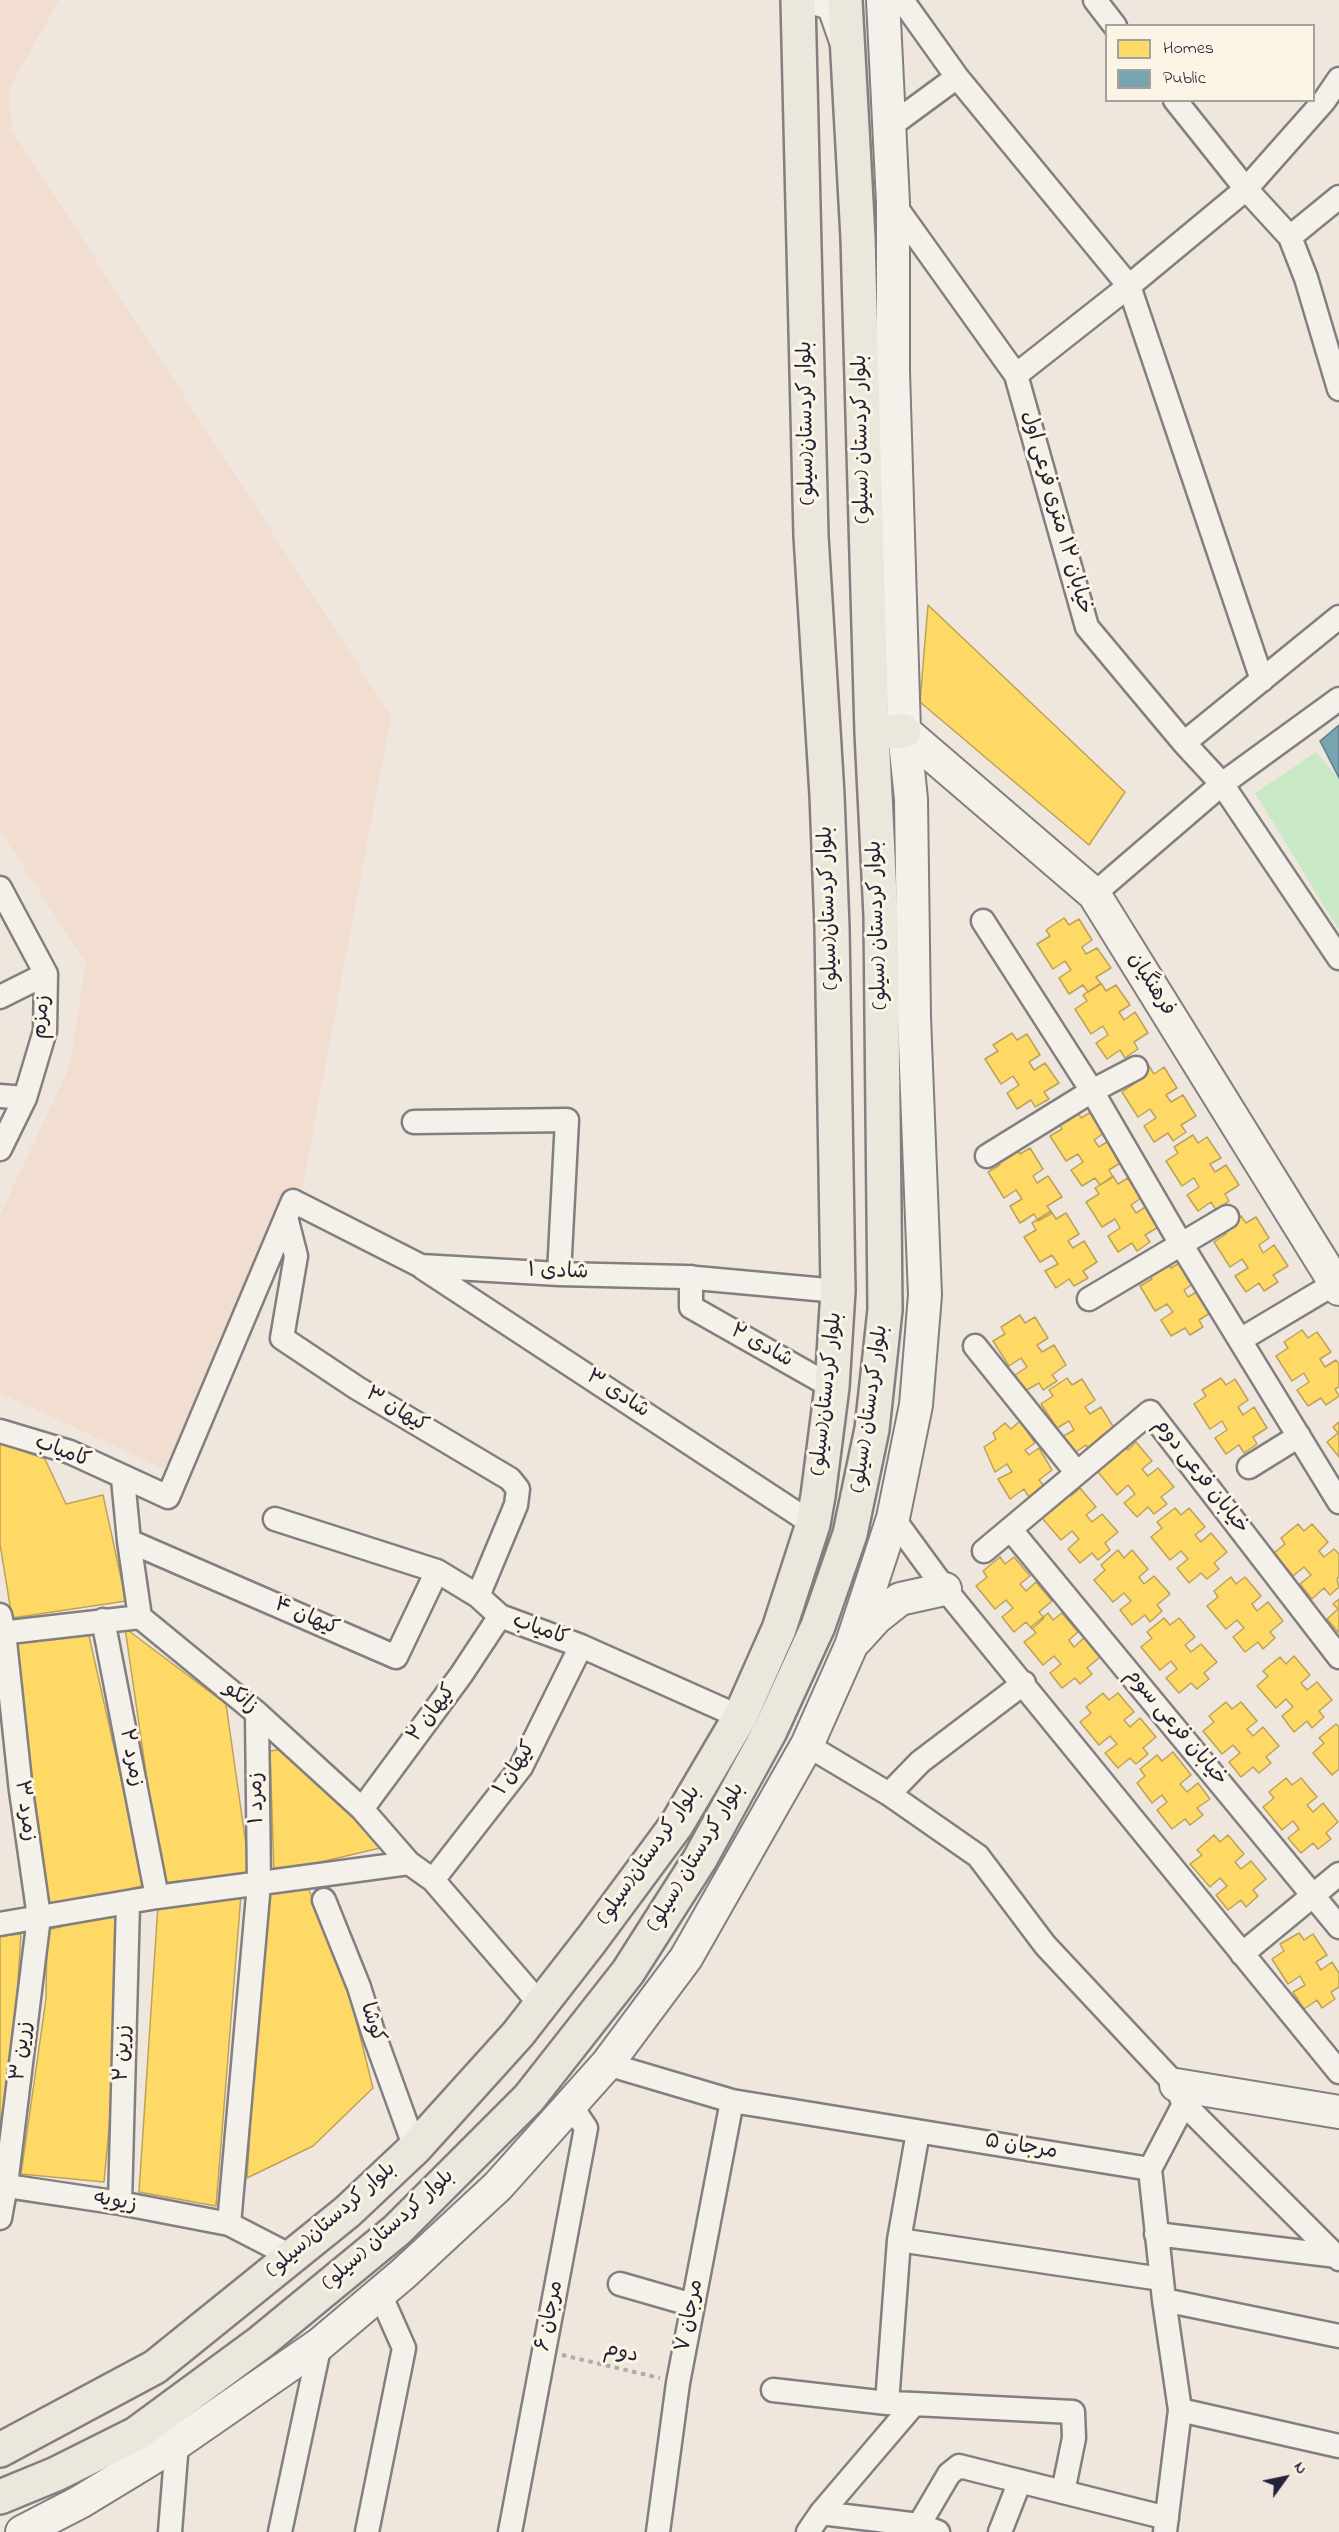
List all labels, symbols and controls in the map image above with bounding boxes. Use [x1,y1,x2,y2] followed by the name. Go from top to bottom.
[1105,24,1315,102] legend
[1163,36,1214,62] text: Homes
[1163,66,1206,92] text: Public
[794,341,822,505] street label: بلوار کردستان(سیلو)
[849,354,877,524] street label: بلوار کردستان (سیلو)
[1014,408,1096,618] street label: خیابان ۱۲ متری فرعی اول
[815,826,845,990] street label: بلوار کردستان(سیلو)
[863,840,895,1010] street label: بلوار کردستان (سیلو)
[1121,949,1179,1021] street label: فرهنگیان
[29,994,57,1040] street label: زمزم
[527,1259,589,1287] street label: شادی ۱
[807,1311,849,1477] street label: بلوار کردستان(سیلو)
[725,1320,797,1374] street label: شادی ۲
[847,1323,895,1495] street label: بلوار کردستان (سیلو)
[581,1365,653,1425] street label: شادی ۳
[360,1382,432,1440] street label: کیهان ۳
[1147,1414,1253,1540] street label: خیابان فرعی دوم
[31,1431,93,1475] street label: کامیاب
[270,1593,342,1643] street label: کیهان ۴
[509,1609,571,1653] street label: کامیاب
[1119,1664,1231,1792] street label: خیابان فرعی سوم
[218,1678,262,1720] street label: زانکو
[403,1680,463,1748] street label: کیهان ۲
[112,1727,148,1789] street label: زمرد ۲
[489,1737,543,1801] street label: کیهان ۱
[245,1772,271,1824] street label: زمرد ۱
[7,1779,41,1843] street label: زمرد ۳
[643,1779,751,1937] street label: بلوار کردستان (سیلو)
[593,1782,707,1930] street label: بلوار کردستان(سیلو)
[353,2000,389,2046] street label: کوشا
[7,2020,39,2082] street label: زرین ۳
[110,2024,138,2082] street label: زرین ۲
[983,2130,1059,2166] street label: مرجان ۵
[262,2158,402,2284] street label: بلوار کردستان(سیلو)
[318,2165,460,2297] street label: بلوار کردستان (سیلو)
[91,2187,139,2219] street label: زیویه
[672,2278,710,2354] street label: مرجان ۷
[532,2279,570,2353] street label: مرجان ۶
[602,2338,640,2370] street label: دوم
[1255,2448,1315,2508] north arrow
[1287,2457,1313,2479] text: N

